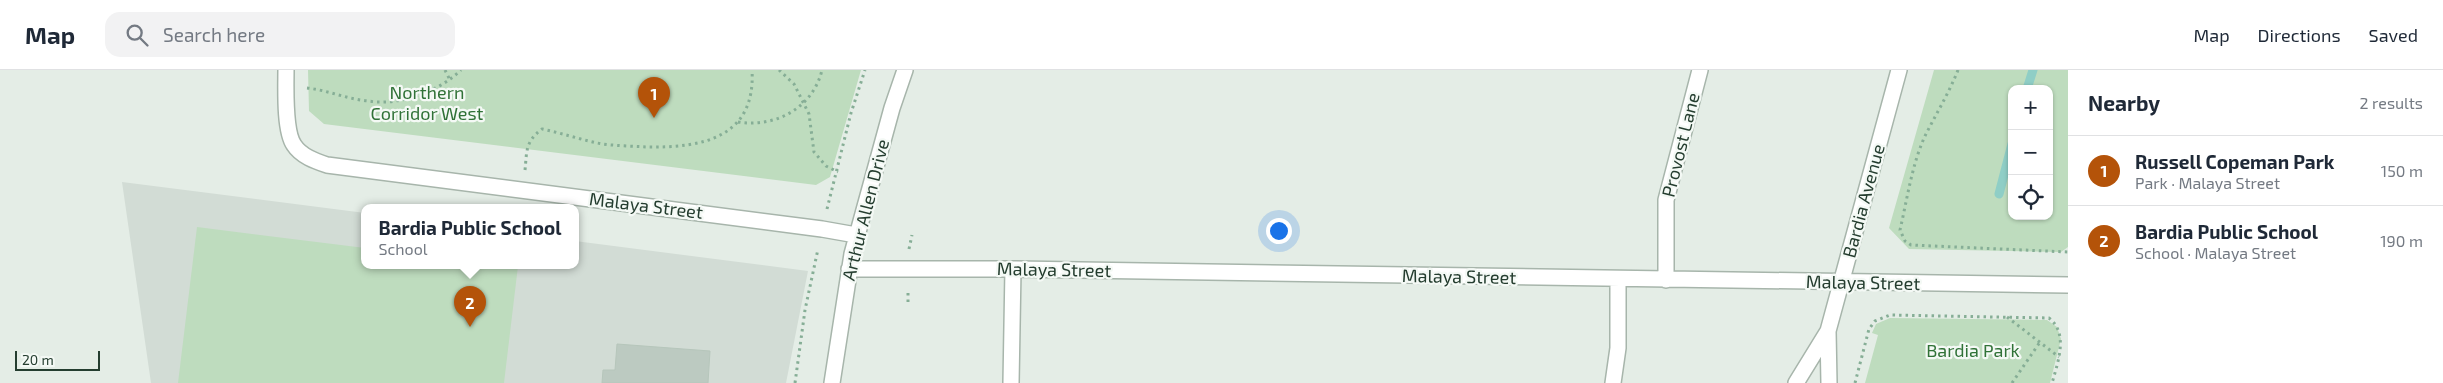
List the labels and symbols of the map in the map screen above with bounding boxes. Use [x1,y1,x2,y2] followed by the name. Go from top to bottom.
[638,77,670,118] pin: 1
[371,81,484,124] park label: Northern Corridor West
[1656,90,1704,199] street label: Provost Lane
[837,137,893,283] street label: Arthur Allen Drive
[1837,142,1889,260] street label: Bardia Avenue
[588,187,704,223] street label: Malaya Street
[1266,218,1292,244] your location
[997,257,1111,281] street label: Malaya Street
[1402,264,1516,288] street label: Malaya Street
[1806,270,1920,294] street label: Malaya Street
[454,286,486,327] pin: 2
[1926,339,2020,361] park label: Bardia Park
[15,348,100,371] scale bar

